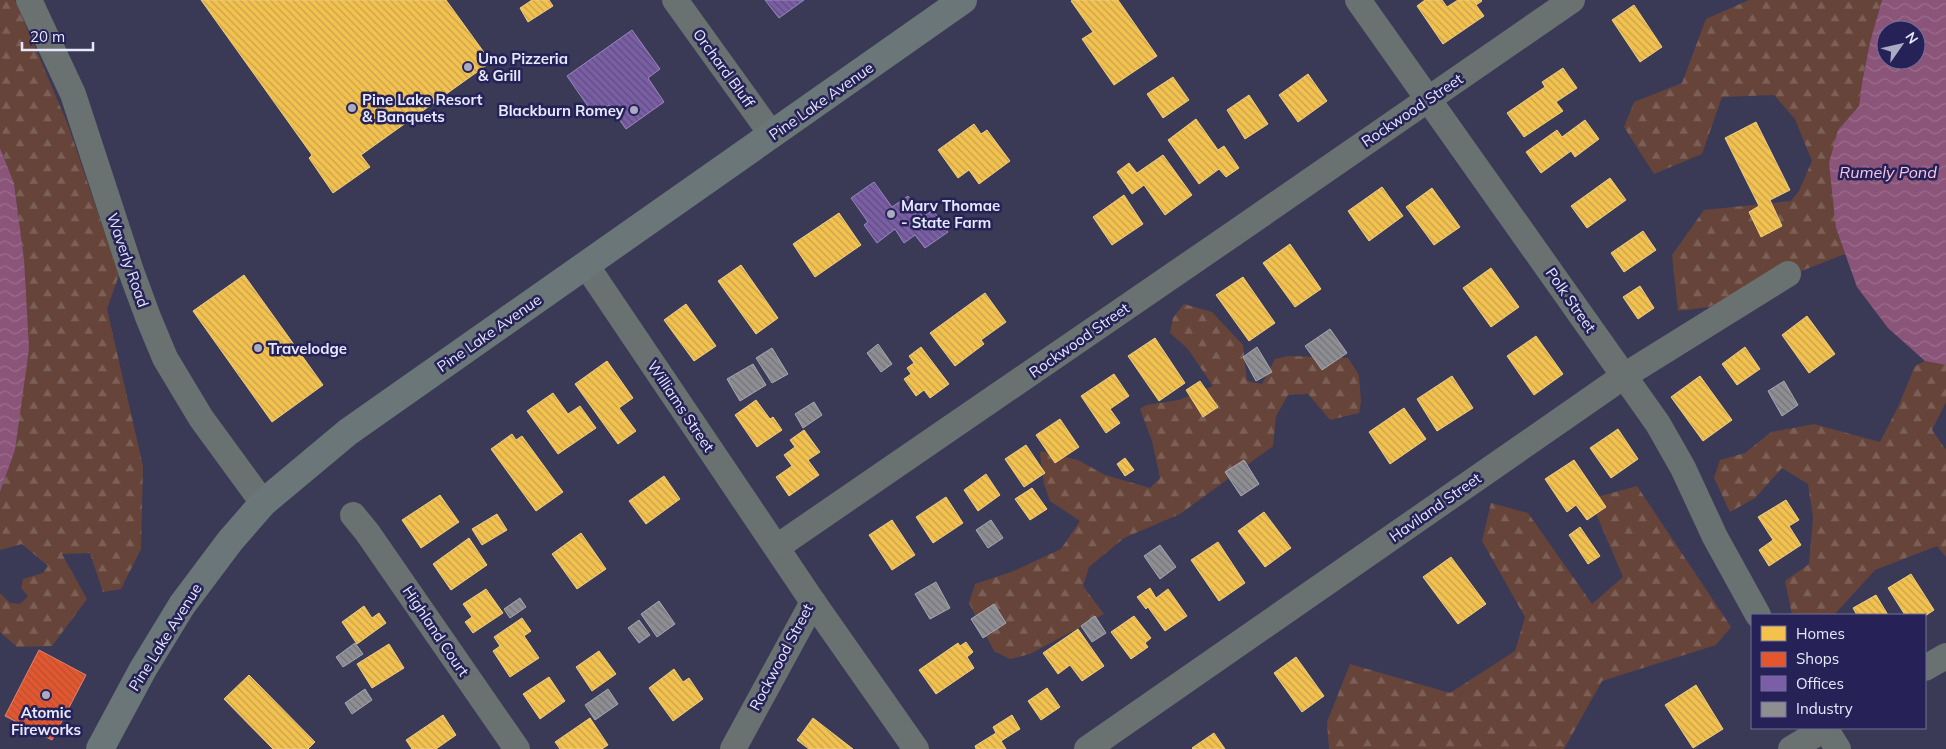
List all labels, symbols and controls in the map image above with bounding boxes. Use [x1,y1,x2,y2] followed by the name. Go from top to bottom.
[22,20,94,52] scale bar
[1876,20,1926,70] north arrow
[689,25,759,112] street label: Orchard Bluff
[30,27,65,46] text: 20 m
[1901,28,1922,47] text: N
[478,49,568,85] place label: Uno Pizzeria & Grill
[765,58,877,144] street label: Pine Lake Avenue
[462,61,474,73] marker: Uno Pizzeria & Grill
[1358,69,1466,151] street label: Rockwood Street
[362,90,483,126] place label: Pine Lake Resort & Banquets
[498,101,625,120] place label: Blackburn Romey
[346,102,358,114] marker: Pine Lake Resort & Banquets
[628,104,640,116] marker: Blackburn Romey
[1839,162,1937,182] water label: Rumely Pond
[901,196,1000,232] place label: Marv Thomae - State Farm
[885,208,897,220] marker: Marv Thomae - State Farm
[103,210,153,310] street label: Waverly Road
[1542,264,1600,336] street label: Polk Street
[433,290,545,376] street label: Pine Lake Avenue
[1025,298,1133,382] street label: Rockwood Street
[268,339,347,358] place label: Travelodge
[252,342,264,354] marker: Travelodge
[643,357,719,455] street label: Williams Street
[1385,468,1485,546] street label: Haviland Street
[124,580,206,694] street label: Pine Lake Avenue
[399,582,473,680] street label: Highland Court
[745,600,817,714] street label: Rockwood Street
[1751,614,1926,729] legend
[1796,624,1845,643] text: Homes
[1796,649,1839,668] text: Shops
[1796,674,1844,693] text: Offices
[40,689,52,701] marker: Atomic Fireworks
[1796,699,1853,718] text: Industry
[11,703,81,739] place label: Atomic Fireworks

